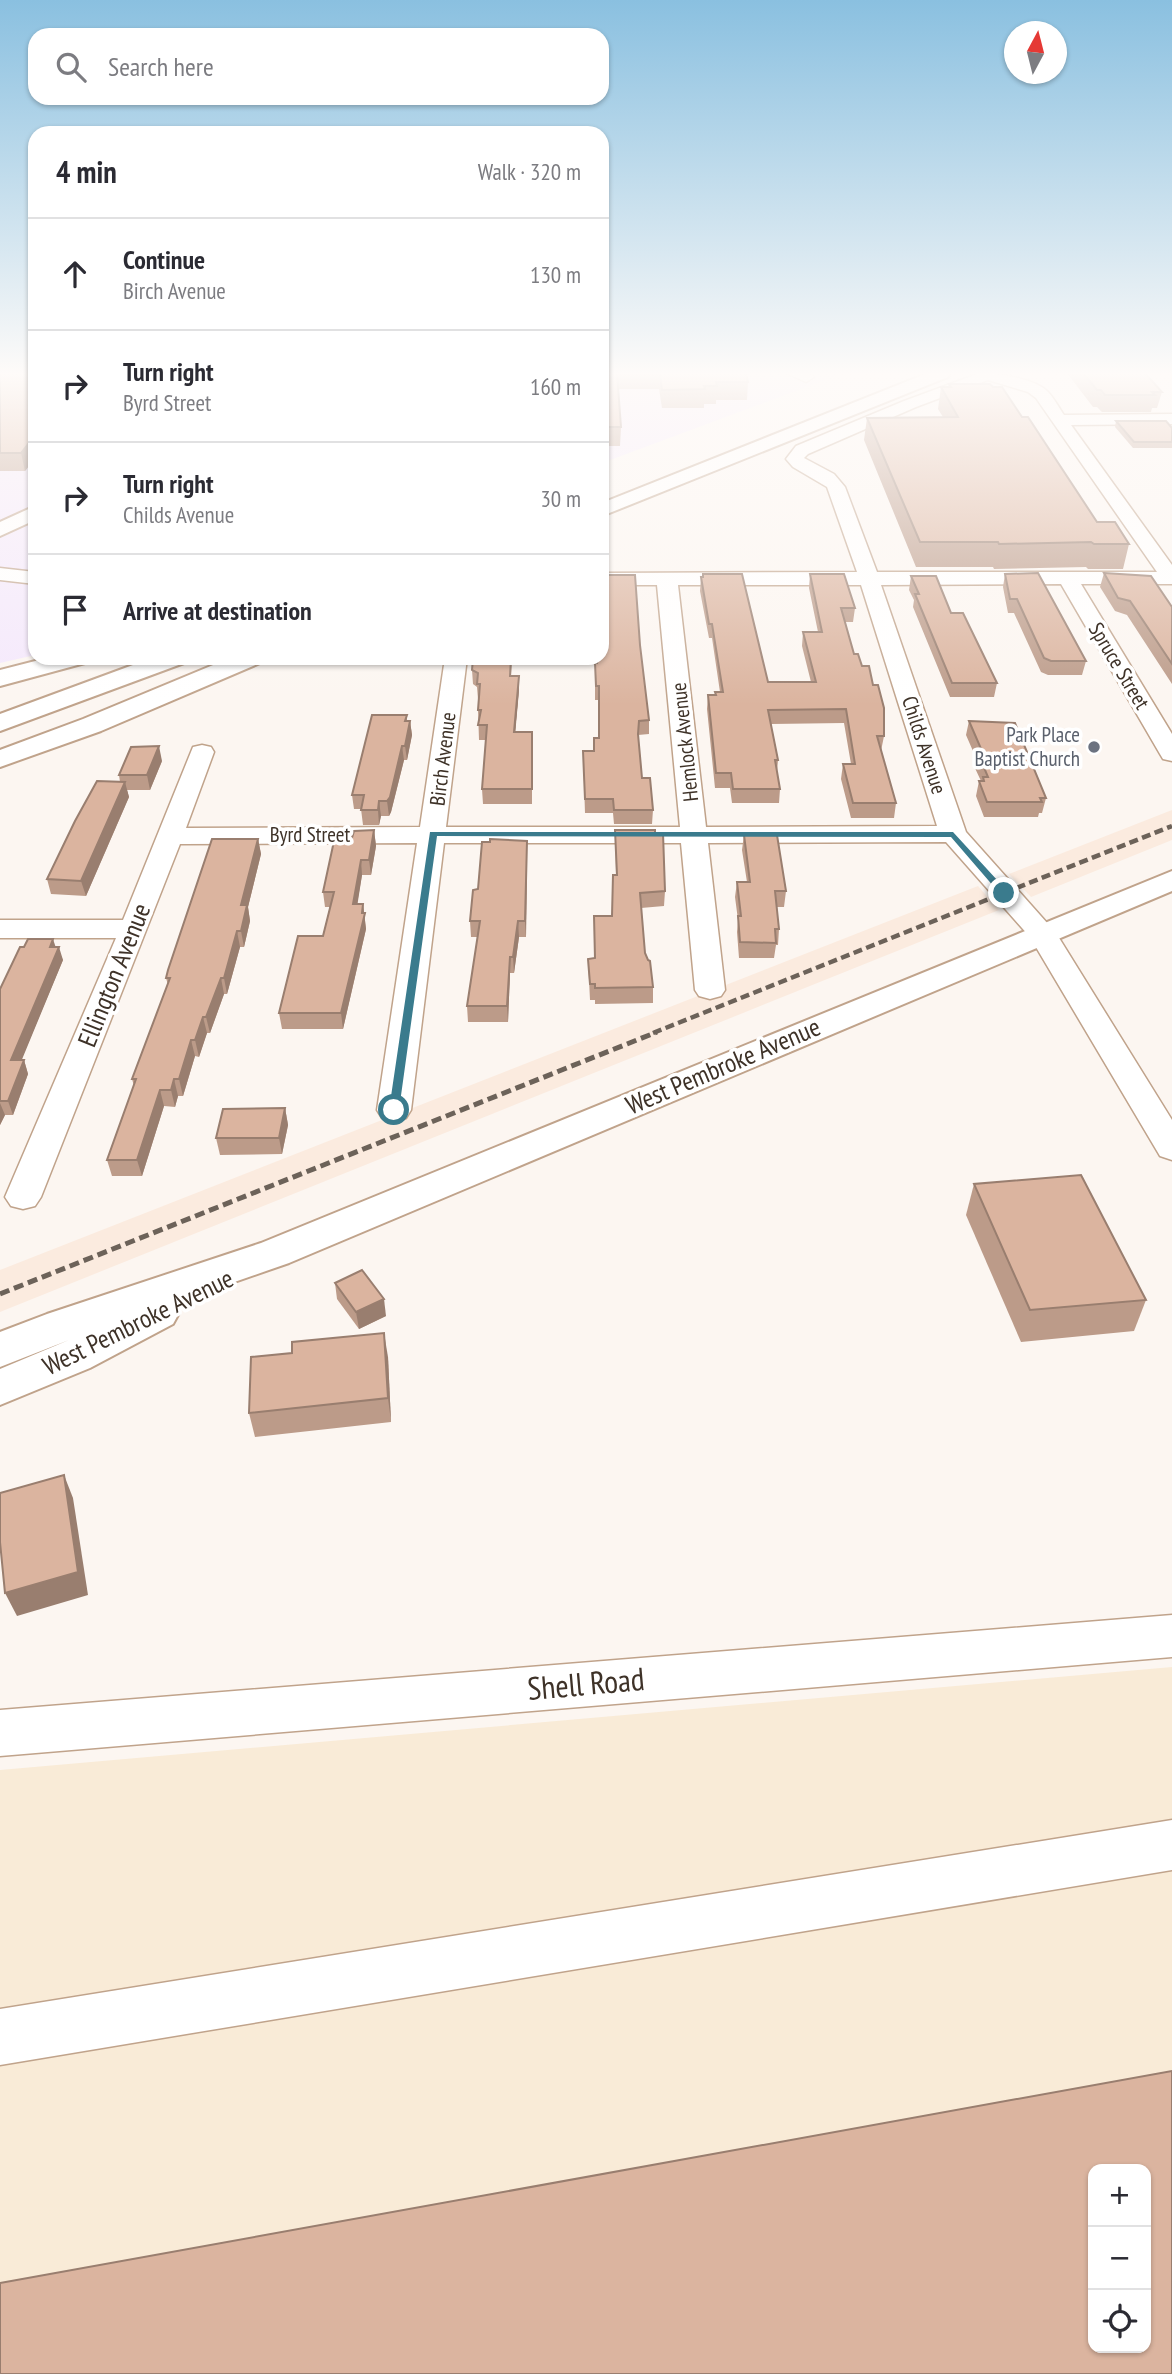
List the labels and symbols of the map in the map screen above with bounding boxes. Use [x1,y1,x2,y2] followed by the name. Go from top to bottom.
[1004,21,1067,84] north arrow
[1083,617,1156,714] street label: Spruce Street
[665,681,704,803] street label: Hemlock Avenue
[896,692,953,797] street label: Childs Avenue
[423,711,462,807] street label: Birch Avenue
[974,721,1080,772] place label: Park Place Baptist Church
[1086,739,1102,755] marker: Park Place Baptist Church
[270,821,350,848] street label: Byrd Street
[988,877,1019,908] route end
[70,898,157,1051] street label: Ellington Avenue
[621,1010,825,1121] street label: West Pembroke Avenue
[378,1094,409,1125] route start
[37,1261,239,1382] street label: West Pembroke Avenue
[526,1657,646,1709] street label: Shell Road

